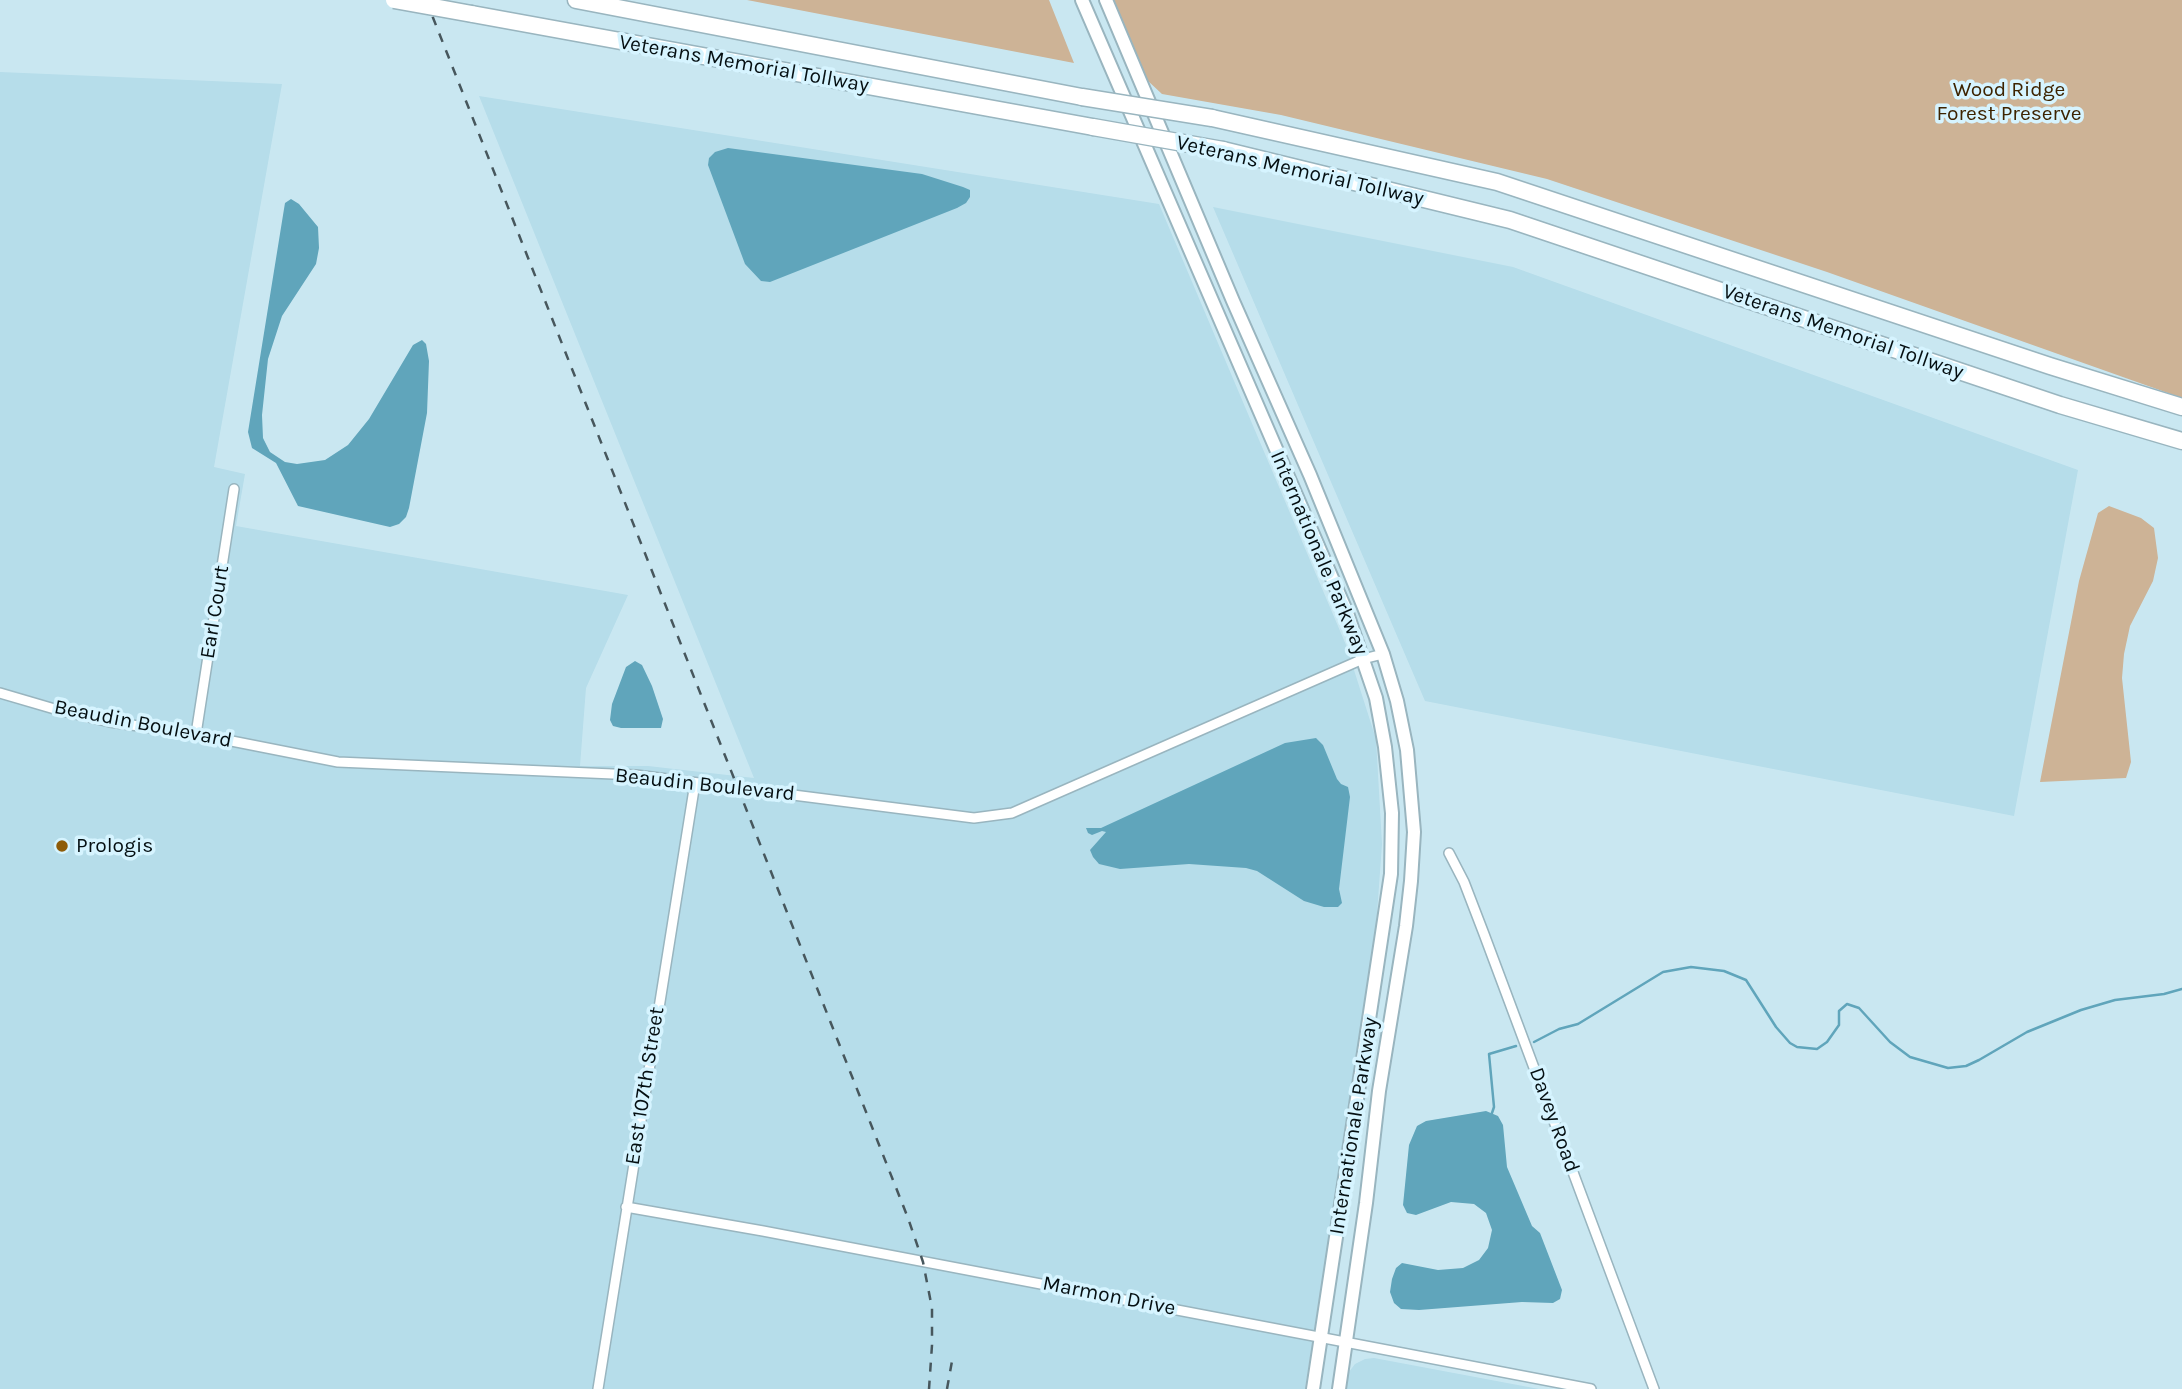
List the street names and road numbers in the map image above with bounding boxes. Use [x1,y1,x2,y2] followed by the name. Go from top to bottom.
[617,30,871,98] street label: Veterans Memorial Tollway
[1174,130,1426,212] street label: Veterans Memorial Tollway
[1719,279,1967,385] street label: Veterans Memorial Tollway
[1264,447,1374,659] street label: Internationale Parkway
[195,563,235,661] street label: Earl Court
[52,694,234,754] street label: Beaudin Boulevard
[614,763,796,807] street label: Beaudin Boulevard
[620,1005,670,1167] street label: East 107th Street
[1324,1016,1384,1236] street label: Internationale Parkway
[1523,1064,1585,1176] street label: Davey Road
[1040,1271,1178,1321] street label: Marmon Drive

